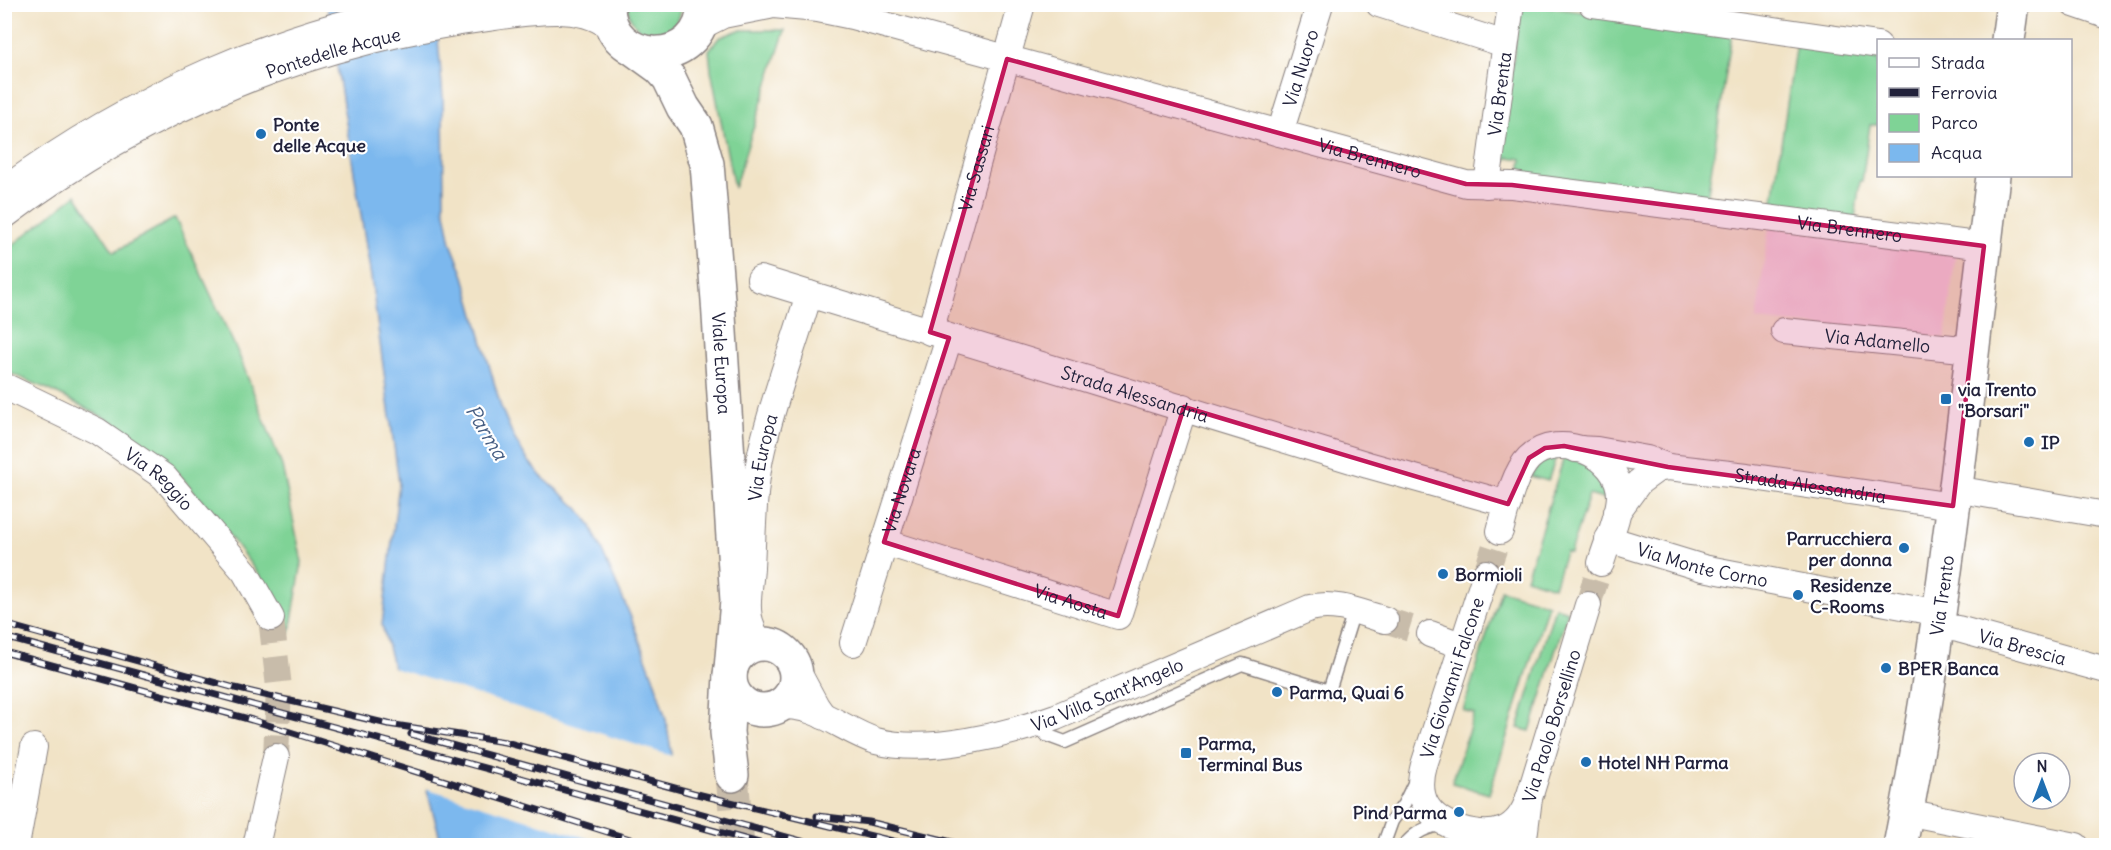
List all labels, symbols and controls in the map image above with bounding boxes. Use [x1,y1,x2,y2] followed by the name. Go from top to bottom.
[263,22,403,83] street label: Pontedelle Acque
[1277,26,1323,110] street label: Via Nuoro
[1877,39,2072,177] legend
[1482,50,1516,137] street label: Via Brenta
[1931,51,1985,74] text: Strada
[1931,81,1998,104] text: Ferrovia
[1931,111,1978,134] text: Parco
[273,113,366,157] place label: Ponte delle Acque
[953,123,999,214] street label: Via Sassari
[254,127,268,141] marker: Ponte delle Acque
[1316,133,1424,183] street label: Via Brennero
[1931,141,1982,164] text: Acqua
[1796,210,1904,247] street label: Via Brennero
[707,312,737,415] street label: Viale Europa
[1824,324,1931,357] street label: Via Adamello
[1058,360,1211,427] street label: Strada Alessandria
[1958,378,2036,422] place label: via Trento "Borsari"
[1939,392,1953,406] marker: via Trento "Borsari"
[461,400,514,466] water label: Parma
[743,411,782,502] street label: Via Europa
[2041,431,2060,454] place label: IP
[2022,435,2036,449] marker: IP
[120,442,199,515] street label: Via Reggio
[877,445,925,536] street label: Via Novara
[1733,463,1888,508] street label: Strada Alessandria
[1787,527,1892,571] place label: Parrucchiera per donna
[1634,537,1770,592] street label: Via Monte Corno
[1897,541,1911,555] marker: Parrucchiera per donna
[1924,554,1959,637] street label: Via Trento
[1455,563,1522,586] place label: Bormioli
[1436,567,1450,581] marker: Bormioli
[1810,574,1892,618] place label: Residenze C-Rooms
[1031,579,1111,624] street label: Via Aosta
[1791,588,1805,602] marker: Residenze C-Rooms
[1415,595,1489,761] street label: Via Giovanni Falcone
[1976,624,2069,670] street label: Via Brescia
[1517,646,1585,805] street label: Via Paolo Borsellino
[1028,652,1187,736] street label: Via Villa Sant'Angelo
[1898,657,1999,680] place label: BPER Banca
[1879,661,1893,675] marker: BPER Banca
[1289,681,1404,704] place label: Parma, Quai 6
[1270,685,1284,699] marker: Parma, Quai 6
[1198,732,1303,776] place label: Parma, Terminal Bus
[1179,746,1193,760] marker: Parma, Terminal Bus
[1598,751,1729,774] place label: Hotel NH Parma
[2012,751,2072,811] north arrow
[1579,755,1593,769] marker: Hotel NH Parma
[2036,756,2048,776] text: N
[1353,801,1447,824] place label: Pind Parma
[1452,805,1466,819] marker: Pind Parma

